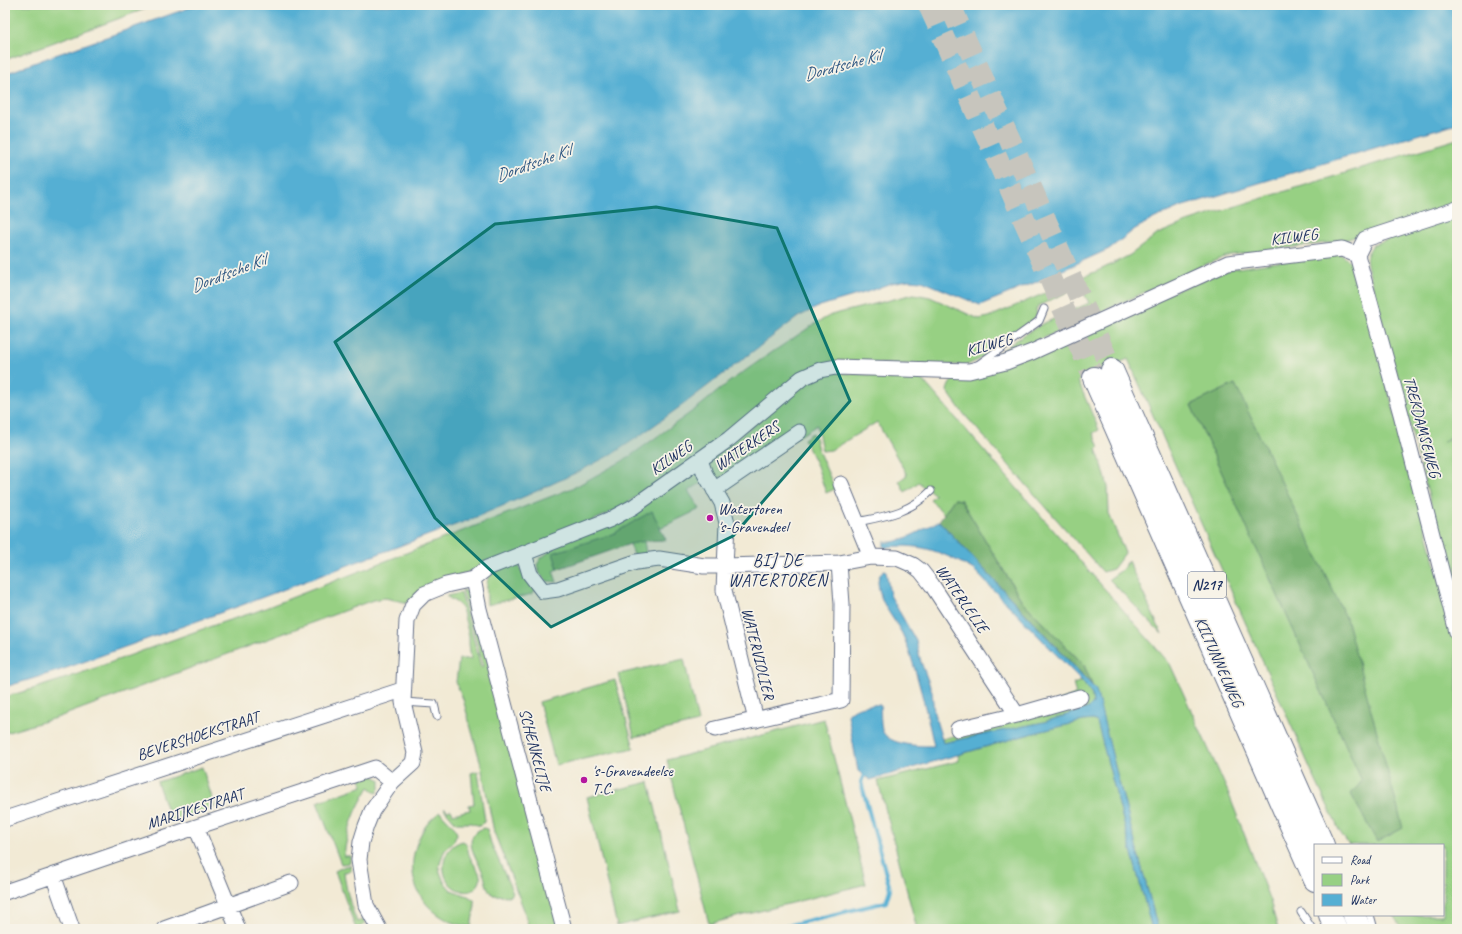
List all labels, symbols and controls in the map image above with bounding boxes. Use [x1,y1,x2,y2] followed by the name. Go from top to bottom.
[802,43,888,85] water label: Dordtsche Kil
[493,138,579,186] water label: Dordtsche Kil
[1270,224,1321,250] street label: KILWEG
[188,247,274,297] water label: Dordtsche Kil
[964,329,1016,361] street label: KILWEG
[1399,374,1446,482] street label: TREKDAMSEWEG
[711,416,785,475] street label: WATERKERS
[646,435,698,480] street label: KILWEG
[718,499,791,537] place label: Watertoren 's-Gravendeel
[705,513,715,523] marker: Watertoren 's-Gravendeel
[728,550,829,591] district label: BIJ DE WATERTOREN
[931,561,994,639] street label: WATERLELIE
[1188,572,1226,598] road number: N217
[737,606,779,703] street label: WATERVIOLIER
[1190,614,1249,712] street label: KILTUNNELWEG
[134,706,265,765] street label: BEVERSHOEKSTRAAT
[514,706,556,796] street label: SCHENKELTJE
[592,761,675,799] place label: 's-Gravendeelse T.C.
[579,775,589,785] marker: 's-Gravendeelse T.C.
[144,783,249,834] street label: MARIJKESTRAAT
[1314,844,1444,916] legend
[1350,852,1372,868] text: Road
[1350,872,1371,888] text: Park
[1350,892,1378,908] text: Water

